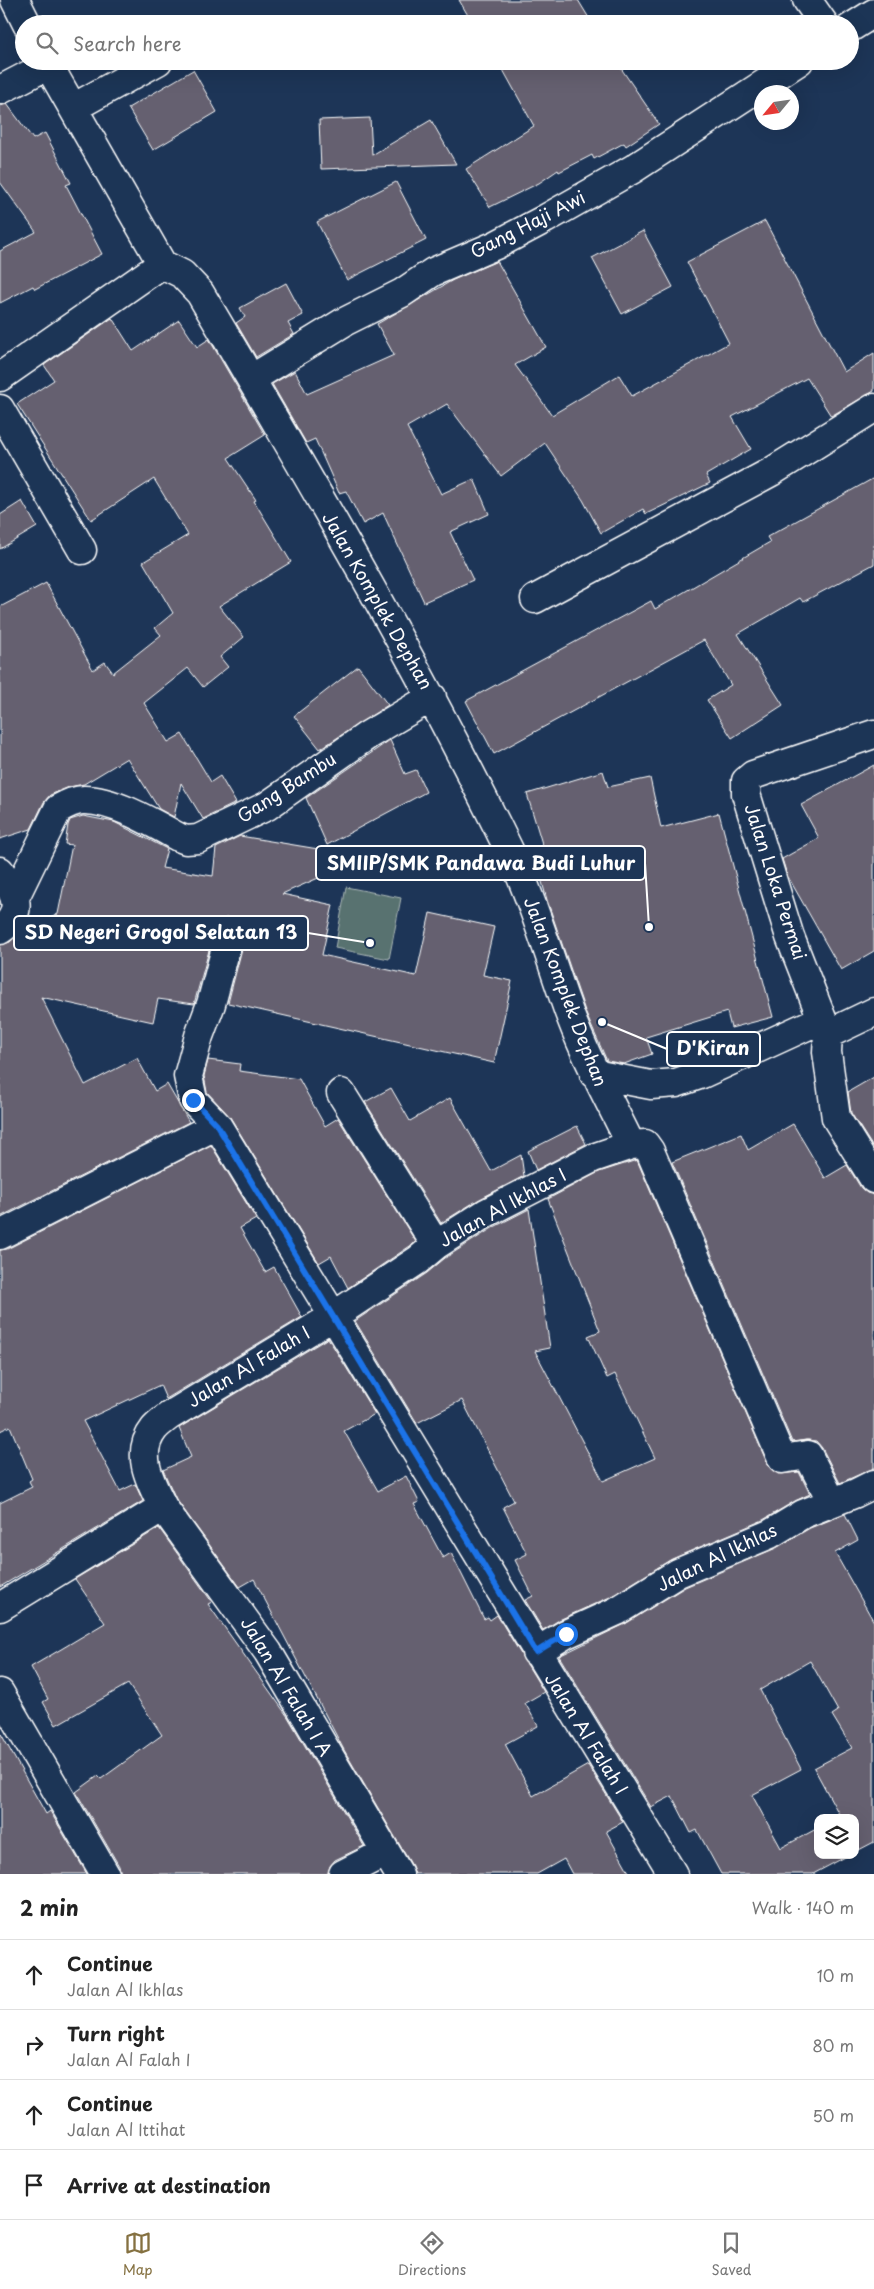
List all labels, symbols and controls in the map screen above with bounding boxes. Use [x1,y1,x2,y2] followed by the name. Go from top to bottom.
[15,15,859,70] search box
[33,29,61,57] icon: search
[73,29,182,57] text: Search here
[754,85,799,130] north arrow
[465,183,590,264] street label: Gang Haji Awi
[316,506,440,694] street label: Jalan Komplek Dephan
[231,745,341,829] street label: Gang Bambu
[738,800,814,963] street label: Jalan Loka Permai
[316,846,645,880] callout: SMIIP/SMK Pandawa Budi Luhur
[327,848,636,876] text: SMIIP/SMK Pandawa Budi Luhur
[518,893,615,1090] street label: Jalan Komplek Dephan
[14,916,308,950] callout: SD Negeri Grogol Selatan 13
[25,917,297,945] text: SD Negeri Grogol Selatan 13
[667,1032,760,1066] callout: D'Kiran
[676,1033,750,1061] text: D'Kiran
[182,1089,205,1112] route end
[434,1160,571,1253] street label: Jalan Al Ikhlas I
[182,1318,315,1413] street label: Jalan Al Falah I
[652,1516,781,1597] street label: Jalan Al Ikhlas
[235,1611,340,1761] street label: Jalan Al Falah I A
[555,1623,578,1646] route start
[539,1667,636,1799] street label: Jalan Al Falah I
[814,1814,859,1859] map controls
[814,1814,859,1859] button: layers
[20,1891,79,1923] text: 2 min
[752,1895,854,1919] text: Walk · 140 m
[67,1949,153,1977] text: Continue
[20,1961,48,1989] icon: ahead
[817,1963,854,1987] text: 10 m
[67,1977,183,2001] text: Jalan Al Ikhlas
[67,2019,165,2047] text: Turn right
[20,2031,48,2059] icon: right
[812,2033,854,2057] text: 80 m
[67,2047,191,2071] text: Jalan Al Falah I
[67,2089,153,2117] text: Continue
[20,2101,48,2129] icon: ahead
[813,2103,854,2127] text: 50 m
[67,2117,185,2141] text: Jalan Al Ittihat
[20,2171,48,2199] icon: arrive
[67,2171,271,2199] text: Arrive at destination
[123,2229,153,2280] tab: Map
[398,2229,466,2280] tab: Directions
[712,2229,751,2280] tab: Saved

